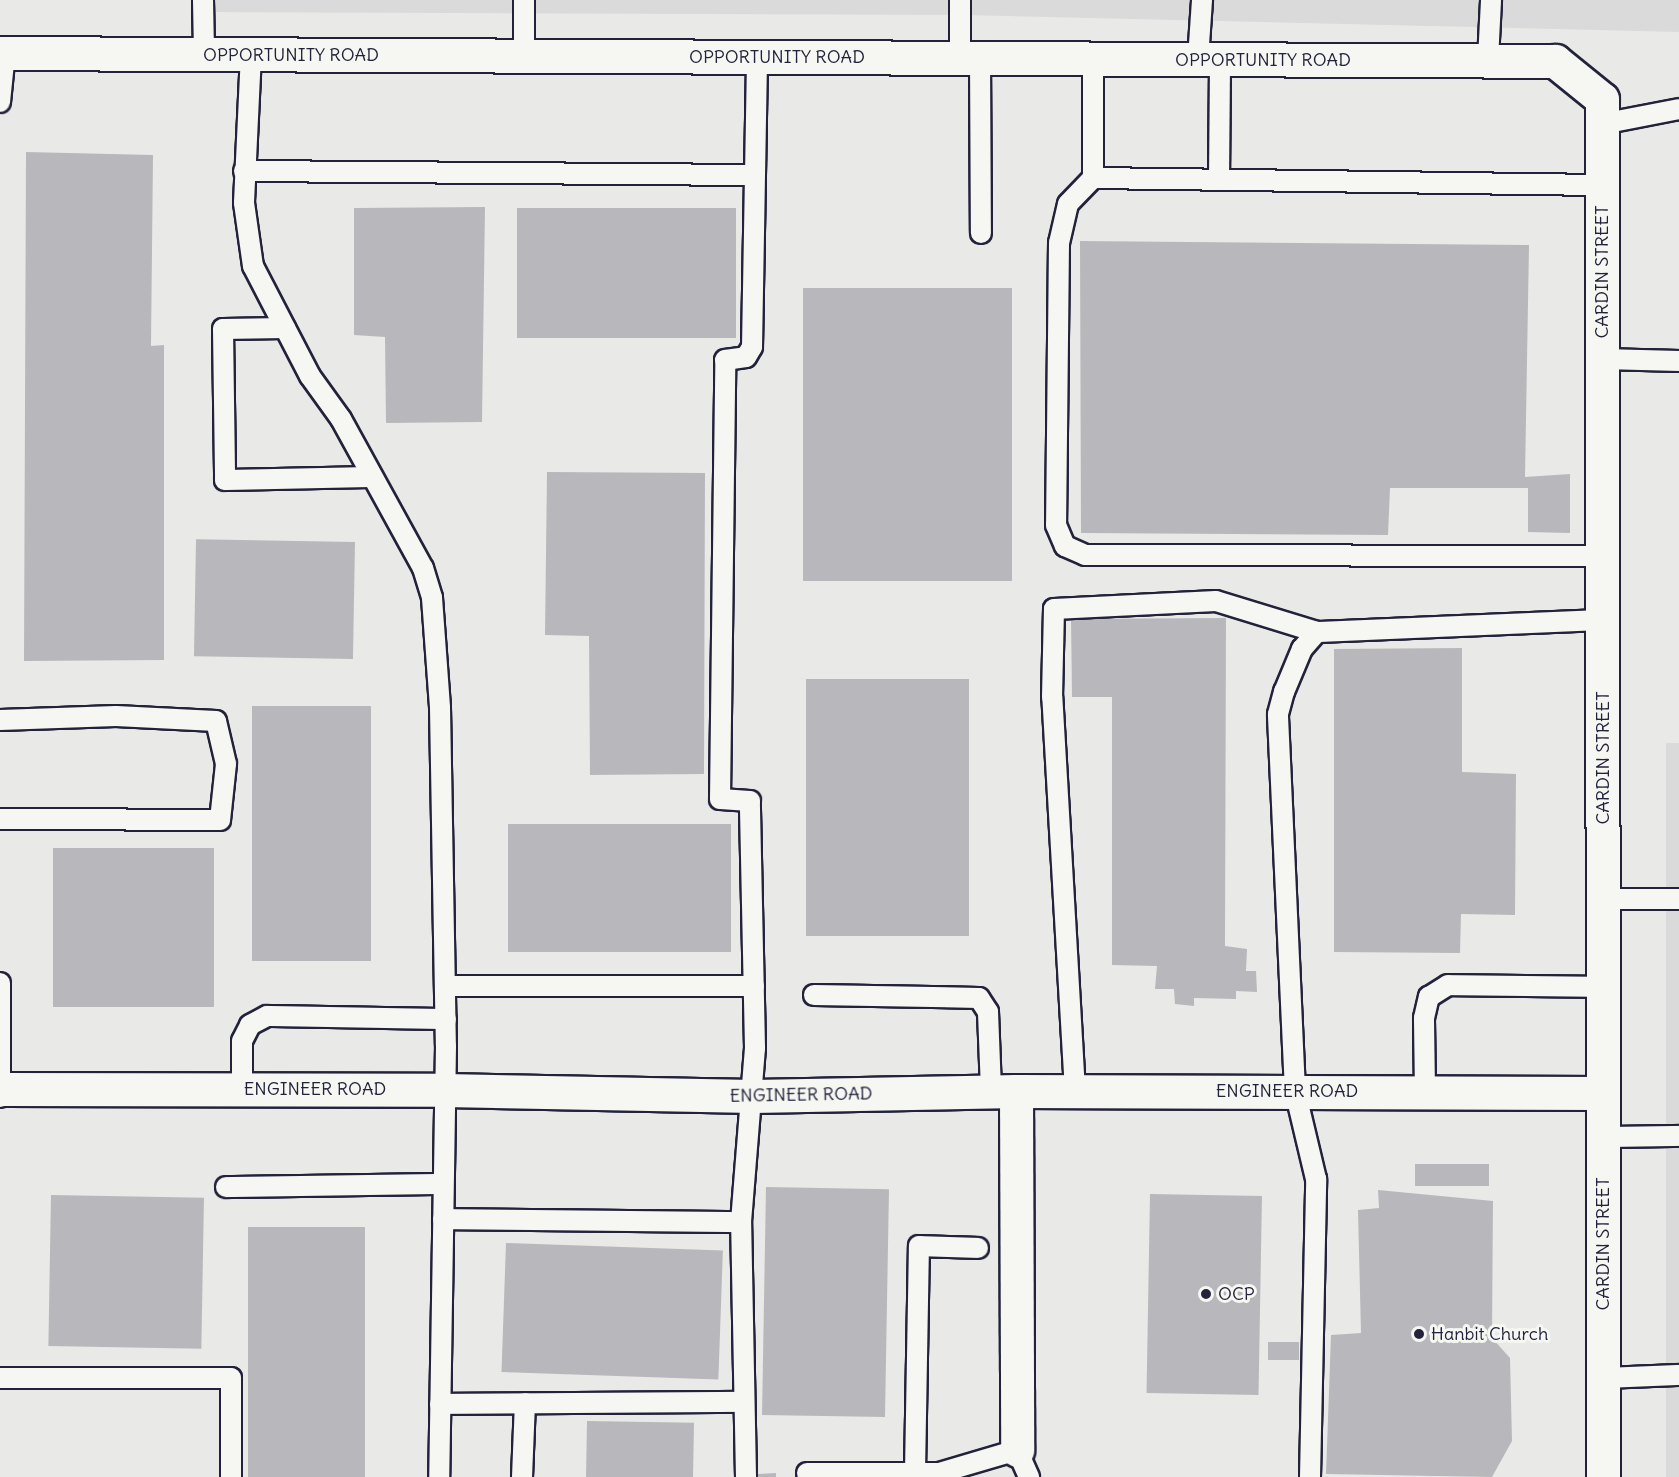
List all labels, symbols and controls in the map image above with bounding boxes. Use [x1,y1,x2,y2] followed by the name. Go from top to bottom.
[203,44,379,66] street label: OPPORTUNITY ROAD
[689,46,865,68] street label: OPPORTUNITY ROAD
[1175,49,1351,71] street label: OPPORTUNITY ROAD
[1591,205,1613,339] street label: CARDIN STREET
[1592,691,1614,825] street label: CARDIN STREET
[244,1078,386,1100] street label: ENGINEER ROAD
[1216,1080,1358,1102] street label: ENGINEER ROAD
[729,1083,873,1107] street label: ENGINEER ROAD
[1592,1177,1614,1311] street label: CARDIN STREET
[1218,1283,1255,1305] place label: OCP
[1199,1287,1213,1301] marker: OCP
[1431,1323,1548,1345] place label: Hanbit Church
[1412,1327,1426,1341] marker: Hanbit Church

